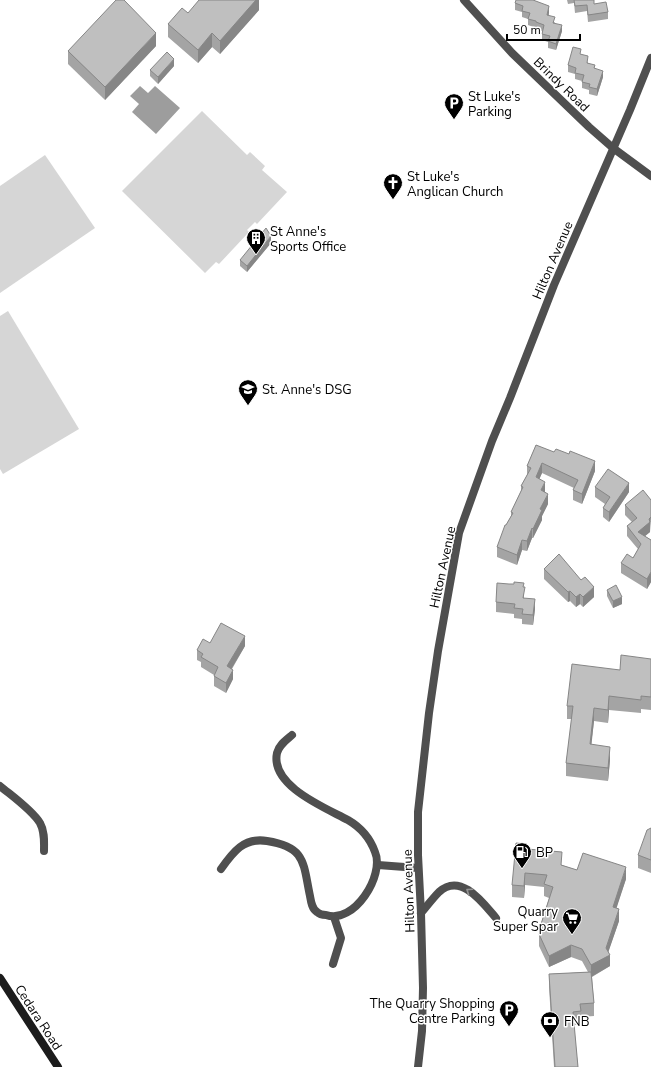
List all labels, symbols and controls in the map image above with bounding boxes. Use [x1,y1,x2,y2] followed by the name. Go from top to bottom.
[507,16,580,42] scale bar
[513,22,541,38] text: 50 m
[529,53,593,116] street label: Brindy Road
[468,88,520,121] place label: St Luke's Parking
[443,92,465,120] parking icon: St Luke's Parking
[407,168,503,201] place label: St Luke's Anglican Church
[382,172,404,200] church icon: St Luke's Anglican Church
[528,218,578,302] street label: Hilton Avenue
[270,223,346,256] place label: St Anne's Sports Office
[245,227,267,255] building icon: St Anne's Sports Office
[237,378,259,406] school or university icon: St. Anne's DSG
[262,381,352,399] place label: St. Anne's DSG
[426,525,460,610] street label: Hilton Avenue
[511,841,533,869] fuel station icon: BP
[536,844,553,862] place label: BP
[399,849,419,933] street label: Hilton Avenue
[466,889,473,896] one-way arrow
[493,903,558,936] place label: Quarry Super Spar
[561,907,583,935] supermarket icon: Quarry Super Spar
[10,981,66,1054] street label: Cedara Road
[370,995,495,1028] place label: The Quarry Shopping Centre Parking
[498,999,520,1027] parking icon: The Quarry Shopping Centre Parking
[539,1010,561,1038] bank icon: FNB
[564,1013,590,1031] place label: FNB

